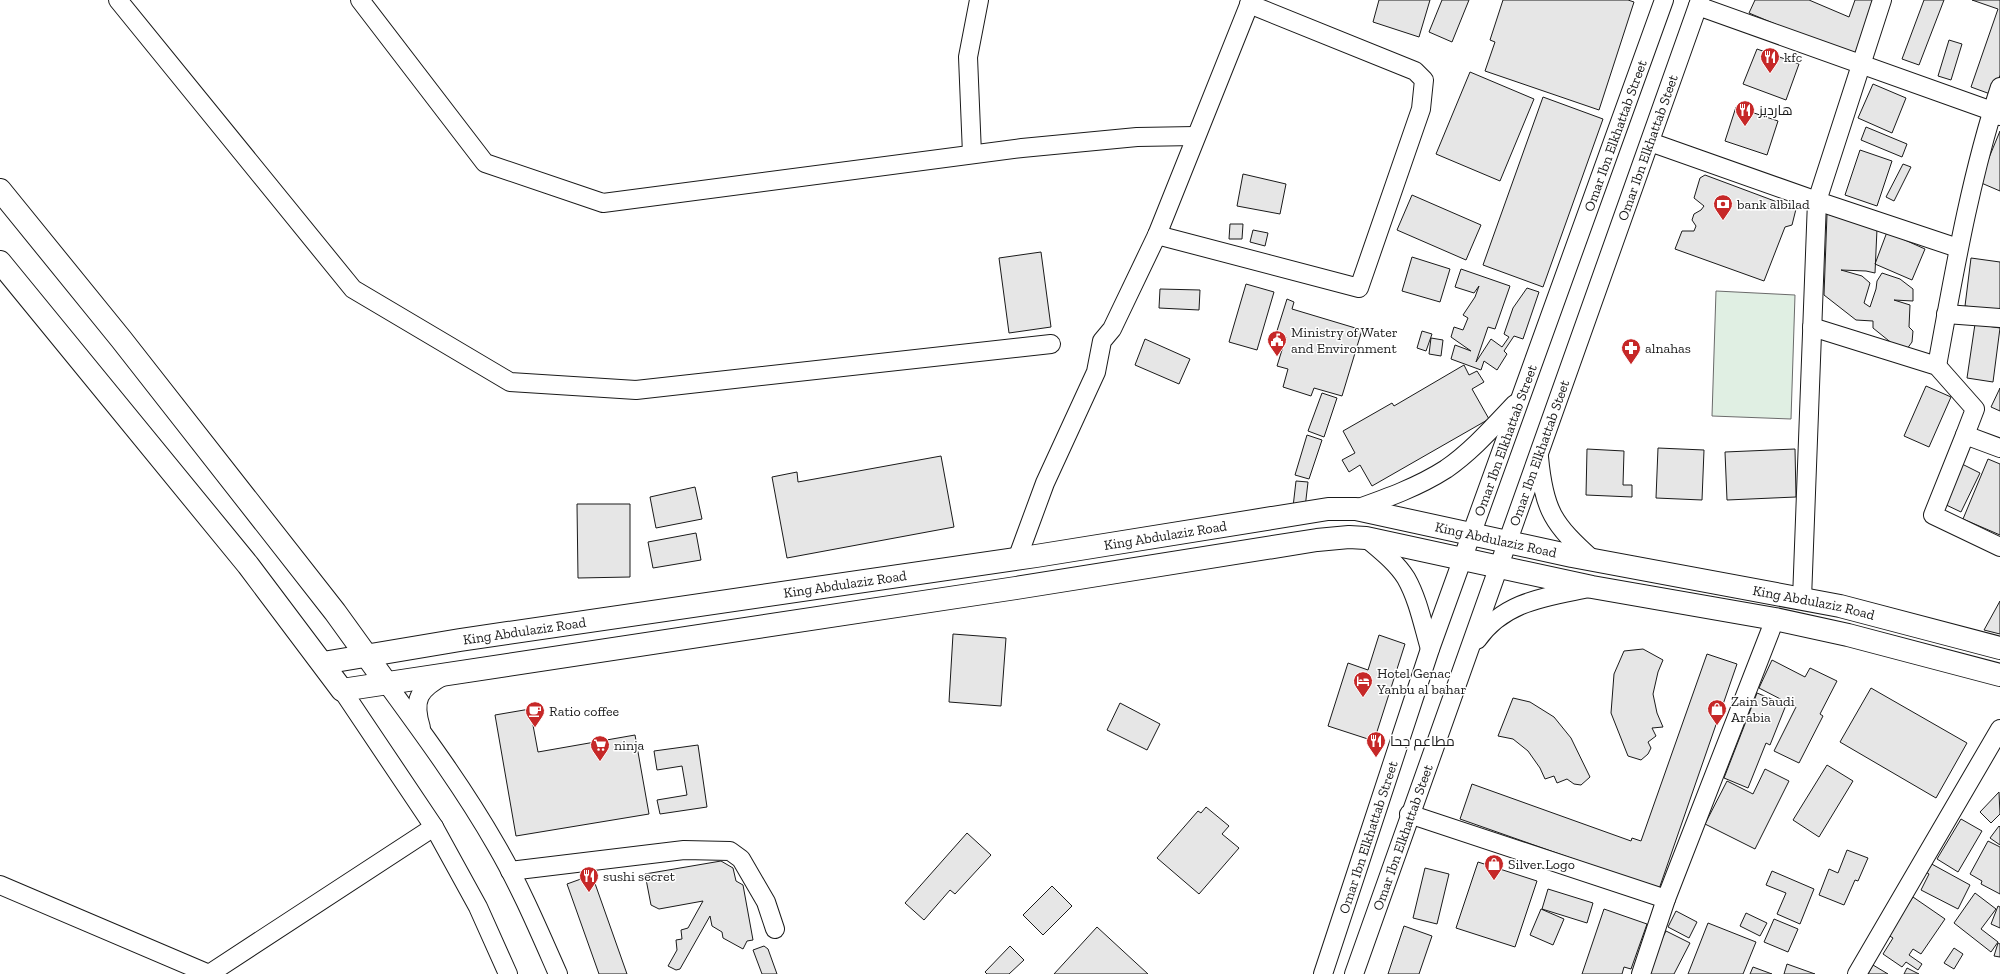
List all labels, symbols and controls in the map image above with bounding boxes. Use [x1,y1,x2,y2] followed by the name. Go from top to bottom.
[1759,46,1781,74] restaurant icon: kfc
[1784,49,1802,66] place label: kfc
[1581,57,1651,214] street label: Omar Ibn Elkhattab Street
[1614,72,1682,223] street label: Omar Ibn Elkhattab Steet
[1734,99,1756,127] restaurant icon: هارديز
[1758,102,1793,119] place label: هارديز
[1712,193,1734,221] bank icon: bank albilad
[1736,196,1810,213] place label: bank albilad
[1291,324,1398,357] place label: Ministry of Water and Environment
[1266,329,1288,357] public building icon: Ministry of Water and Environment
[1620,337,1642,365] pharmacy icon: alnahas
[1645,340,1691,357] place label: alnahas
[1471,362,1541,519] street label: Omar Ibn Elkhattab Street
[1506,377,1574,528] street label: Omar Ibn Elkhattab Steet
[1103,517,1228,554] street label: King Abdulaziz Road
[1433,518,1559,562] street label: King Abdulaziz Road
[782,567,908,602] street label: King Abdulaziz Road
[1751,582,1877,624] street label: King Abdulaziz Road
[462,614,587,648] street label: King Abdulaziz Road
[1376,665,1466,698] place label: Hotel Genac Yanbu al bahar
[1352,670,1374,698] hotel icon: Hotel Genac Yanbu al bahar
[1731,693,1795,726] place label: Zain Saudi Arabia
[1706,698,1728,726] shop icon: Zain Saudi Arabia
[524,700,546,728] cafe icon: Ratio coffee
[549,703,620,720] place label: Ratio coffee
[1365,730,1387,758] restaurant icon: مطاعم جحا
[1390,733,1455,751] place label: مطاعم جحا
[589,734,611,762] supermarket icon: ninja
[614,737,644,754] place label: ninja
[1335,758,1402,916] street label: Omar Ibn Elkhattab Street
[1369,761,1437,913] street label: Omar Ibn Elkhattab Steet
[1483,853,1505,881] shop icon: Silver Logo
[1508,856,1575,873] place label: Silver Logo
[578,865,600,893] restaurant icon: sushi secret
[603,868,676,885] place label: sushi secret

